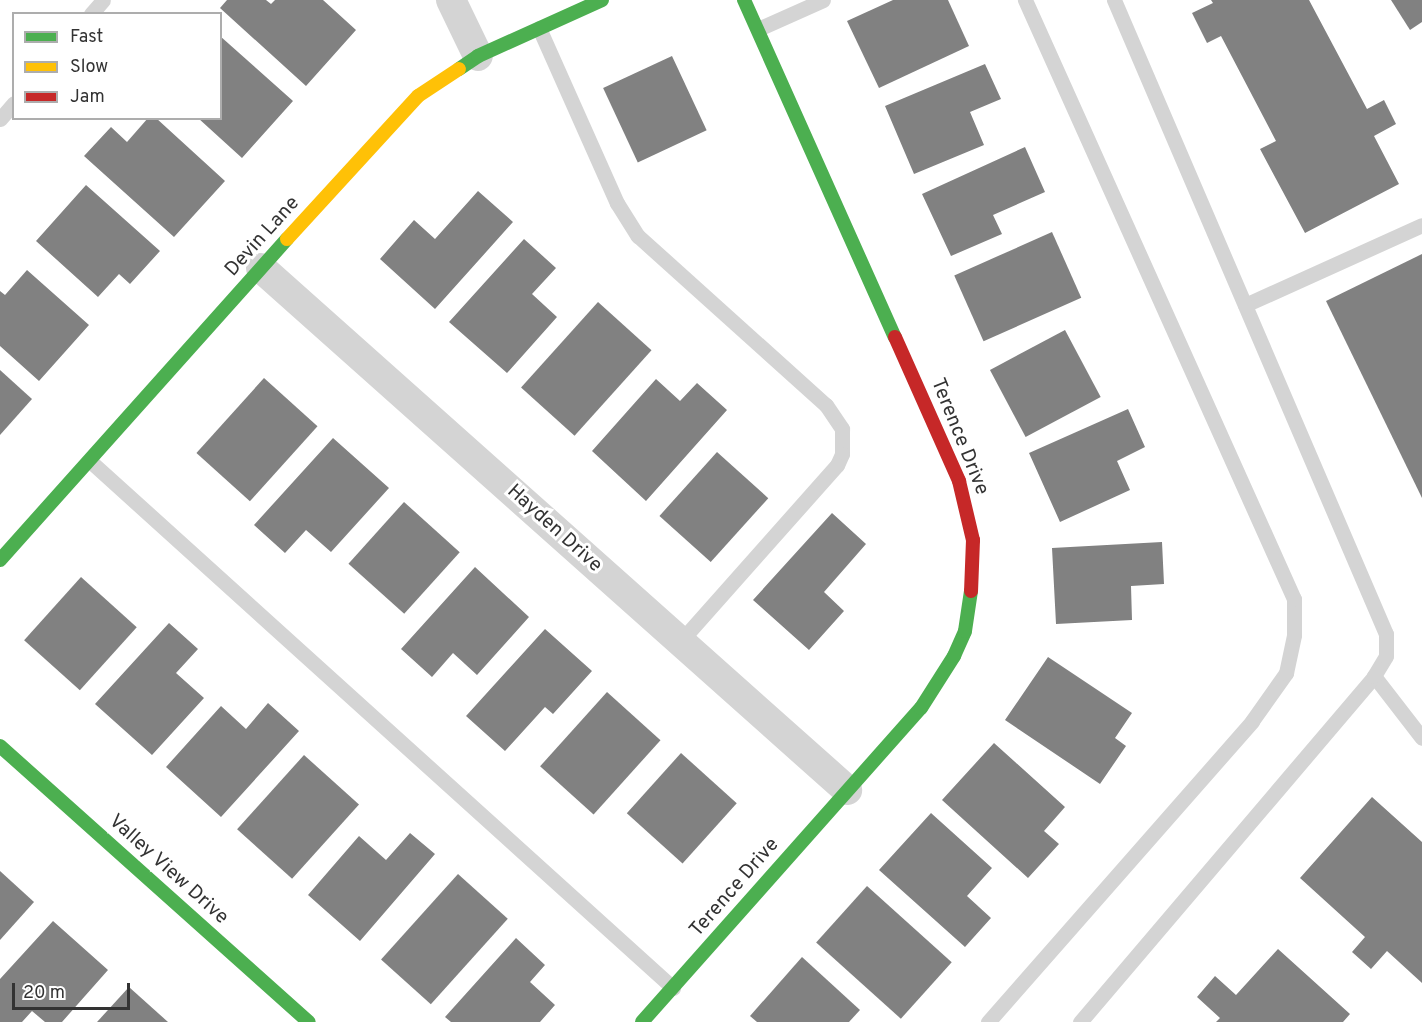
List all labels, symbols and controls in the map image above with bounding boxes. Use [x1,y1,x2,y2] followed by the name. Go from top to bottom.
[12,12,222,120] legend
[70,26,103,49] text: Fast
[70,56,108,79] text: Slow
[70,86,105,109] text: Jam
[221,192,305,282] street label: Devin Lane
[925,375,993,499] street label: Terence Drive
[501,480,607,578] street label: Hayden Drive
[103,810,233,930] street label: Valley View Drive
[685,833,785,943] street label: Terence Drive
[15,971,134,1009] scale bar
[23,982,65,1005] text: 20 m

